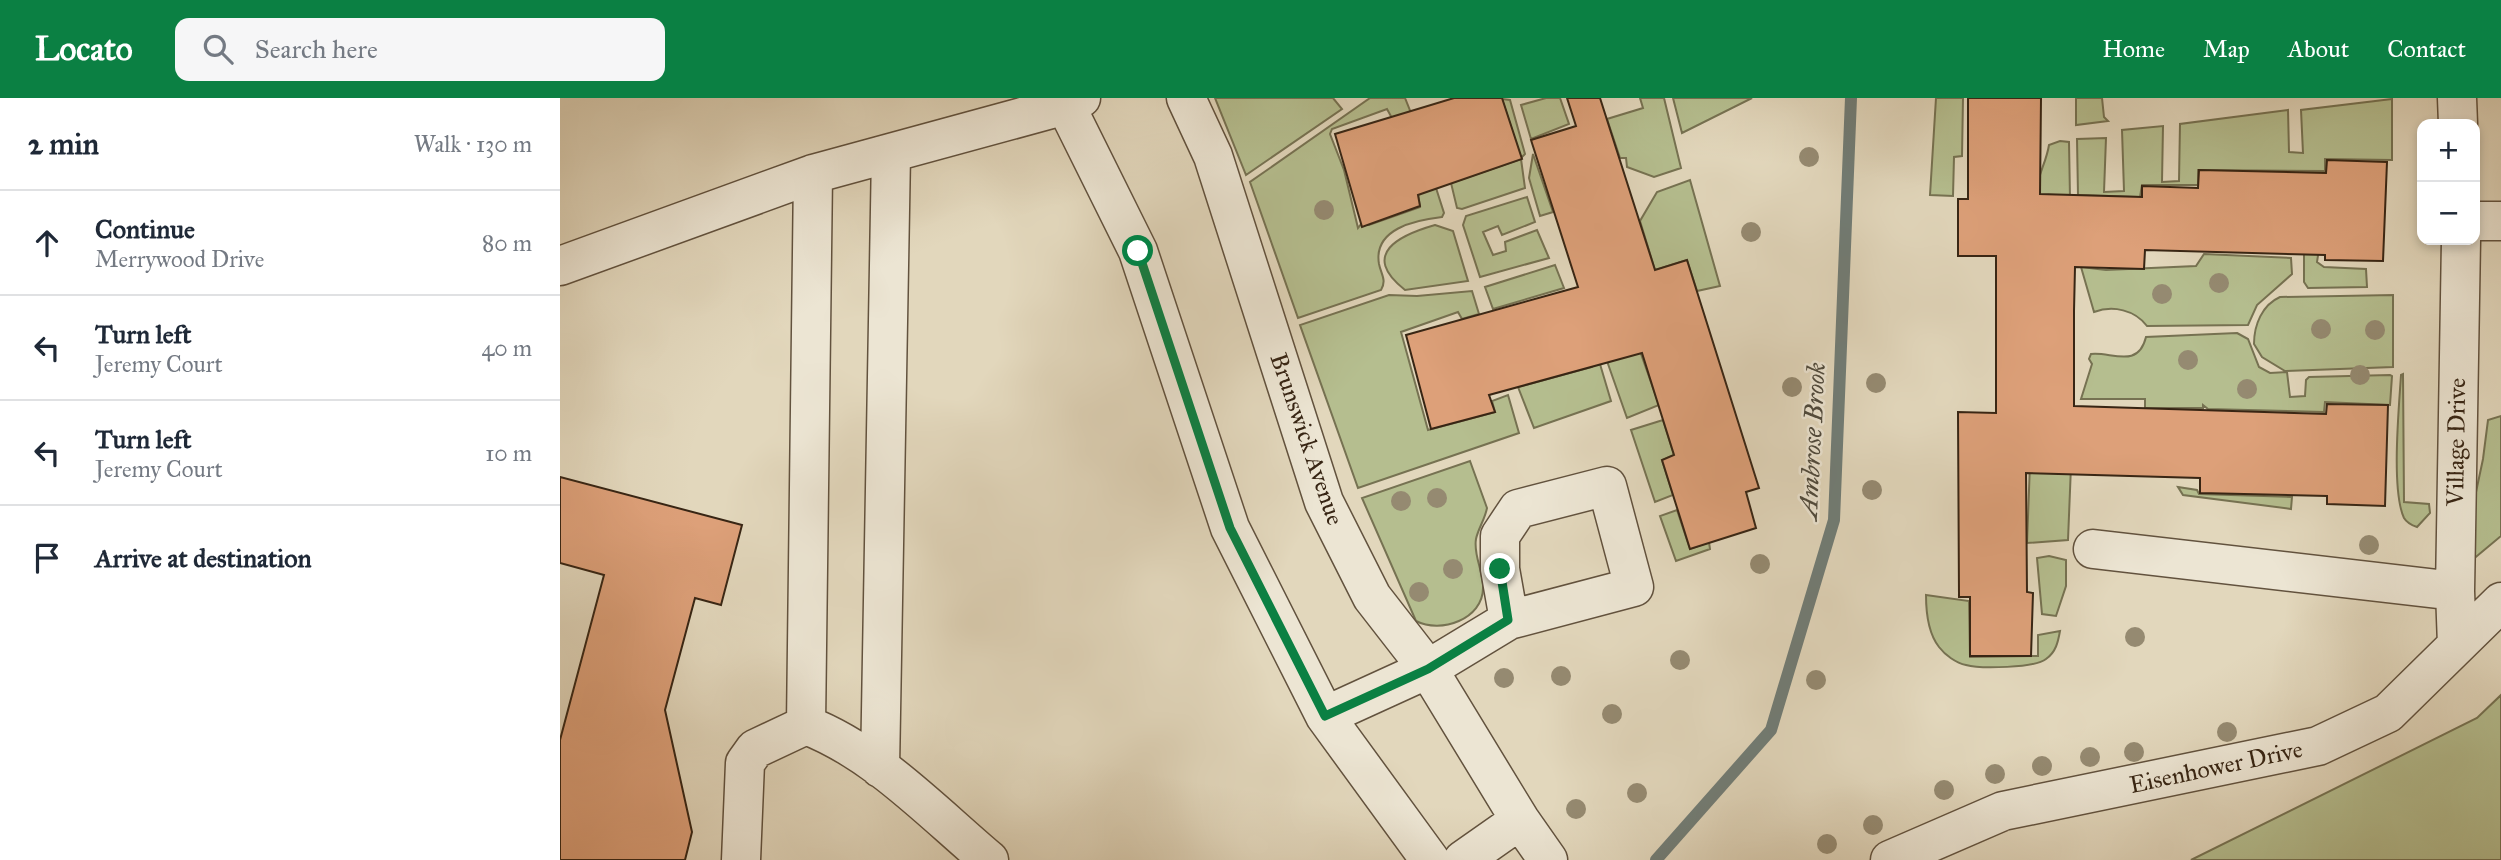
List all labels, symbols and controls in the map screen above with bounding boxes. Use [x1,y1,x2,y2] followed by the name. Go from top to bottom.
[175,18,665,81] search box
[35,29,133,69] text: Locato
[199,30,237,68] icon: search
[255,33,378,65] text: Search here
[2102,34,2165,64] text: Home
[2203,34,2250,64] text: Map
[2288,34,2349,64] text: About
[2387,34,2466,64] text: Contact
[2417,119,2480,245] map controls
[2417,119,2480,182] button: +
[28,126,99,162] text: 2 min
[414,130,532,158] text: Walk · 130 m
[2417,182,2480,245] button: −
[95,213,195,245] text: Continue
[28,224,66,262] icon: ahead
[482,229,532,257] text: 80 m
[1122,235,1153,266] route start
[95,245,264,273] text: Merrywood Drive
[95,318,191,350] text: Turn left
[28,329,66,367] icon: left
[482,334,532,362] text: 40 m
[1263,349,1351,529] street label: Brunswick Avenue
[95,350,223,378] text: Jeremy Court
[1792,361,1832,523] water label: Ambrose Brook
[2440,378,2472,507] street label: Village Drive
[95,423,191,455] text: Turn left
[28,434,66,472] icon: left
[485,439,532,467] text: 10 m
[95,455,223,483] text: Jeremy Court
[28,539,66,577] icon: arrive
[95,542,312,574] text: Arrive at destination
[1484,553,1515,584] route end
[2127,734,2305,800] street label: Eisenhower Drive

